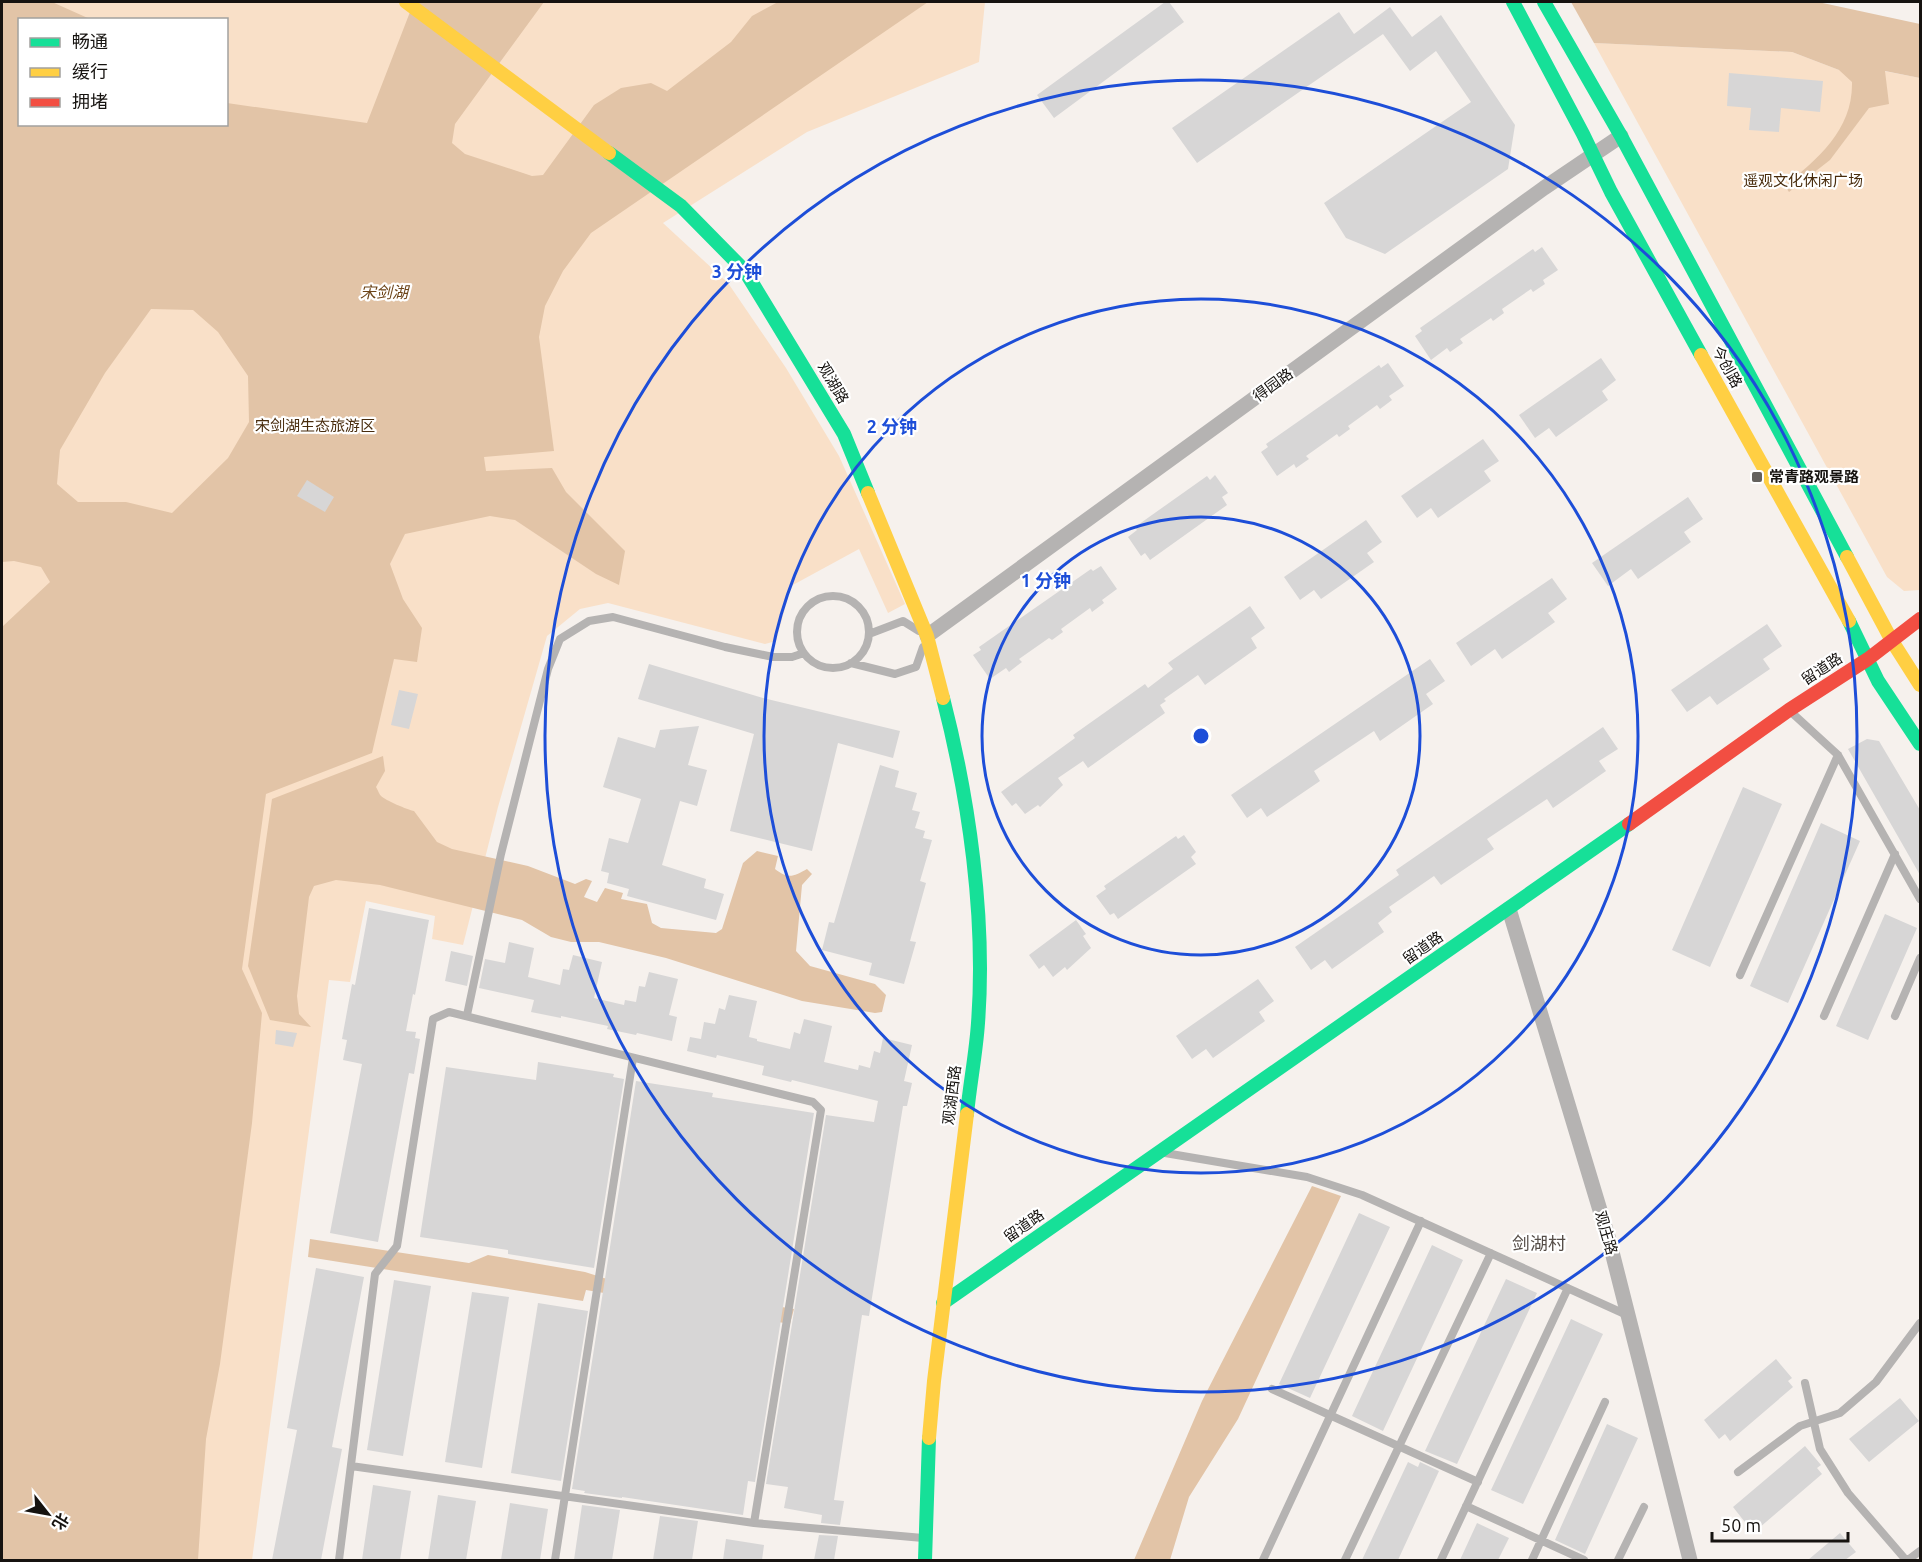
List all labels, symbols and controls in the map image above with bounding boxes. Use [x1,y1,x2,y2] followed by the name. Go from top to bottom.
[18,18,228,126] legend
[72,31,108,51] text: 畅通
[72,61,108,81] text: 缓行
[72,91,108,111] text: 拥堵
[1743,172,1863,189] park label: 遥观文化休闲广场
[712,261,762,281] text: 3 分钟
[360,283,411,301] water label: 宋剑湖
[1709,343,1746,391] street label: 今创路
[815,359,852,406] street label: 观湖路
[1250,364,1296,405] street label: 得园路
[867,416,917,436] text: 2 分钟
[255,417,375,434] park label: 宋剑湖生态旅游区
[1769,468,1859,485] place label: 常青路观景路
[1750,470,1764,484] marker: 常青路观景路
[1021,570,1071,590] text: 1 分钟
[1798,649,1845,688] street label: 留道路
[1191,726,1211,746] centre of rings
[1399,928,1446,967] street label: 留道路
[939,1064,964,1126] street label: 观湖西路
[1000,1206,1047,1245] street label: 留道路
[1592,1209,1621,1257] street label: 观庄路
[1512,1233,1566,1253] district label: 剑湖村
[18,1484,78,1544] north arrow
[1712,1505,1848,1543] scale bar
[49,1510,73,1533] text: 北
[1721,1515,1761,1535] text: 50 m

